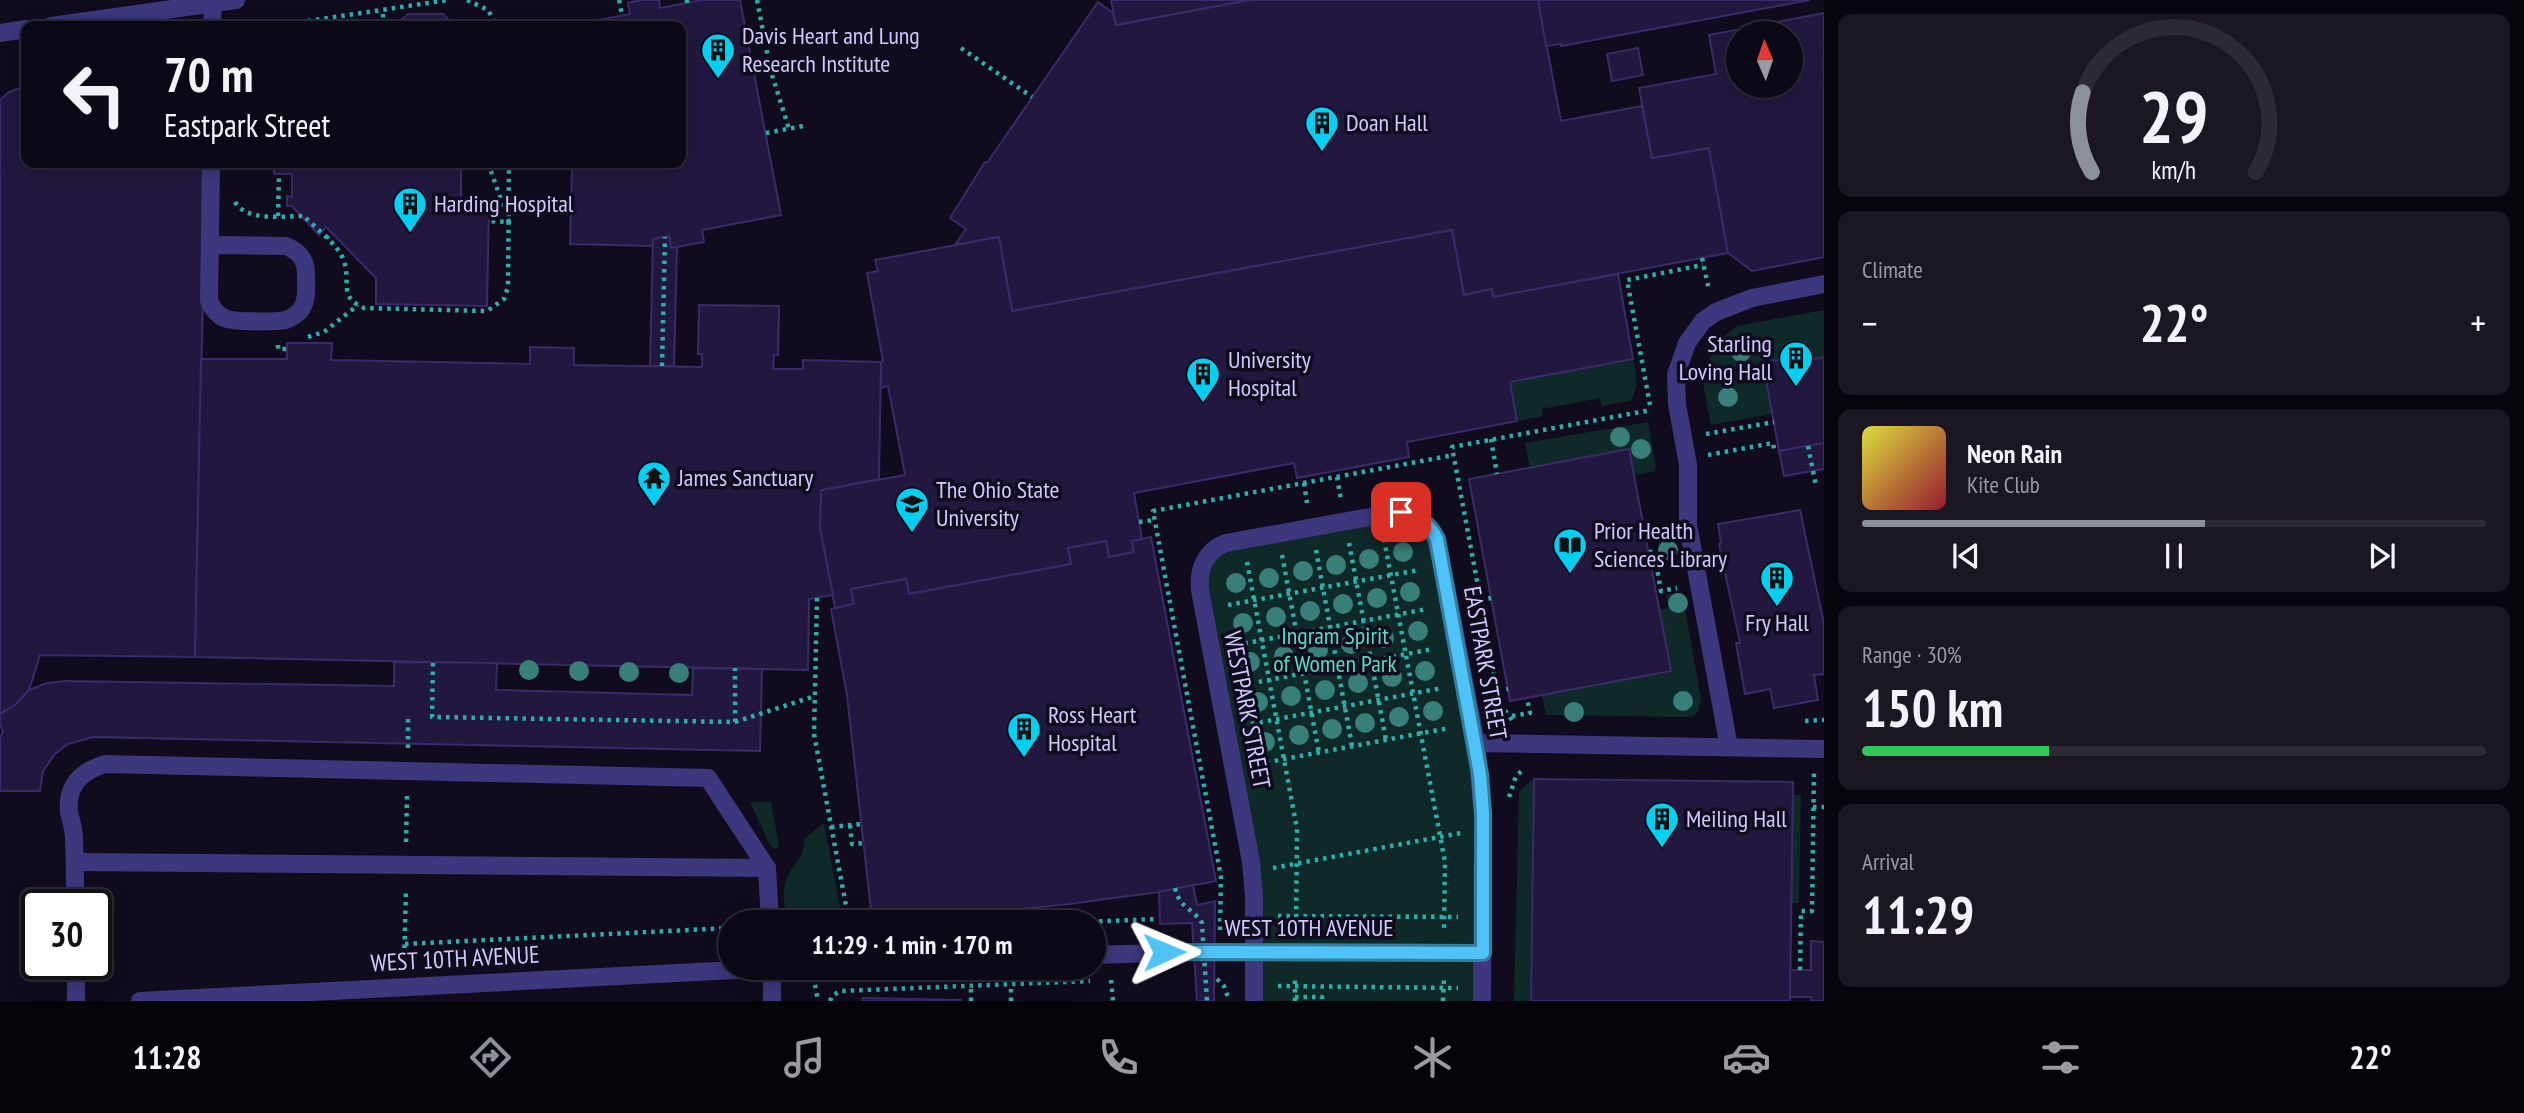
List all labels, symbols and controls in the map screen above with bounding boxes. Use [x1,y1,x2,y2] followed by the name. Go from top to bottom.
[742,20,920,79] place label: Davis Heart and Lung Research Institute
[1726,21,1802,98] north arrow
[1726,21,1803,98] map controls
[699,31,737,80] building icon: Davis Heart and Lung Research Institute
[164,42,253,106] text: 70 m
[49,49,140,140] icon: left
[2139,68,2209,162] text: 29
[164,104,330,146] text: Eastpark Street
[1303,104,1341,153] building icon: Doan Hall
[1346,107,1428,138] place label: Doan Hall
[2152,154,2196,186] text: km/h
[391,185,429,234] building icon: Harding Hospital
[434,188,574,219] place label: Harding Hospital
[1862,255,1923,284] text: Climate
[2140,289,2208,356] text: 22°
[1862,298,1878,347] text: −
[2470,298,2486,347] text: +
[1679,328,1772,387] place label: Starling Loving Hall
[1777,339,1815,388] building icon: Starling Loving Hall
[1228,344,1311,403] place label: University Hospital
[1184,355,1222,404] building icon: University Hospital
[1967,437,2062,470] text: Neon Rain
[635,459,673,508] temple icon: James Sanctuary
[677,462,813,493] place label: James Sanctuary
[1967,470,2040,499] text: Kite Club
[936,474,1059,533] place label: The Ohio State University
[1371,482,1431,542] pin
[893,485,931,534] school or university icon: The Ohio State University
[1382,493,1420,531] icon: arrive
[1594,515,1727,574] place label: Prior Health Sciences Library
[1551,526,1589,575] library icon: Prior Health Sciences Library
[1947,537,1985,575] icon: previous
[2155,537,2193,575] icon: pause
[2363,537,2401,575] icon: next
[1758,559,1796,608] building icon: Fry Hall
[1457,584,1514,742] street label: EASTPARK STREET
[1745,607,1809,638] place label: Fry Hall
[1273,620,1397,679] park label: Ingram Spirit of Women Park
[1217,628,1278,792] street label: WESTPARK STREET
[1862,640,1962,669] text: Range · 30%
[1862,674,2003,741] text: 150 km
[1048,699,1137,758] place label: Ross Heart Hospital
[1005,710,1043,759] building icon: Ross Heart Hospital
[1643,800,1681,849] building icon: Meiling Hall
[1686,803,1787,834] place label: Meiling Hall
[1862,847,1914,876] text: Arrival
[1862,881,1974,948] text: 11:29
[21,889,112,980] speed limit sign: 30
[1225,912,1393,943] street label: WEST 10TH AVENUE
[1127,915,1201,989] position arrow
[812,928,1012,961] text: 11:29 · 1 min · 170 m
[370,939,540,978] street label: WEST 10TH AVENUE
[466,1033,515,1082] icon: directions
[780,1033,829,1082] icon: music
[1094,1033,1143,1082] icon: phone
[1408,1033,1457,1082] icon: climate
[1722,1033,1771,1082] icon: car
[2036,1033,2085,1082] icon: filters
[132,1036,202,1078] text: 11:28
[2349,1036,2392,1078] text: 22°

